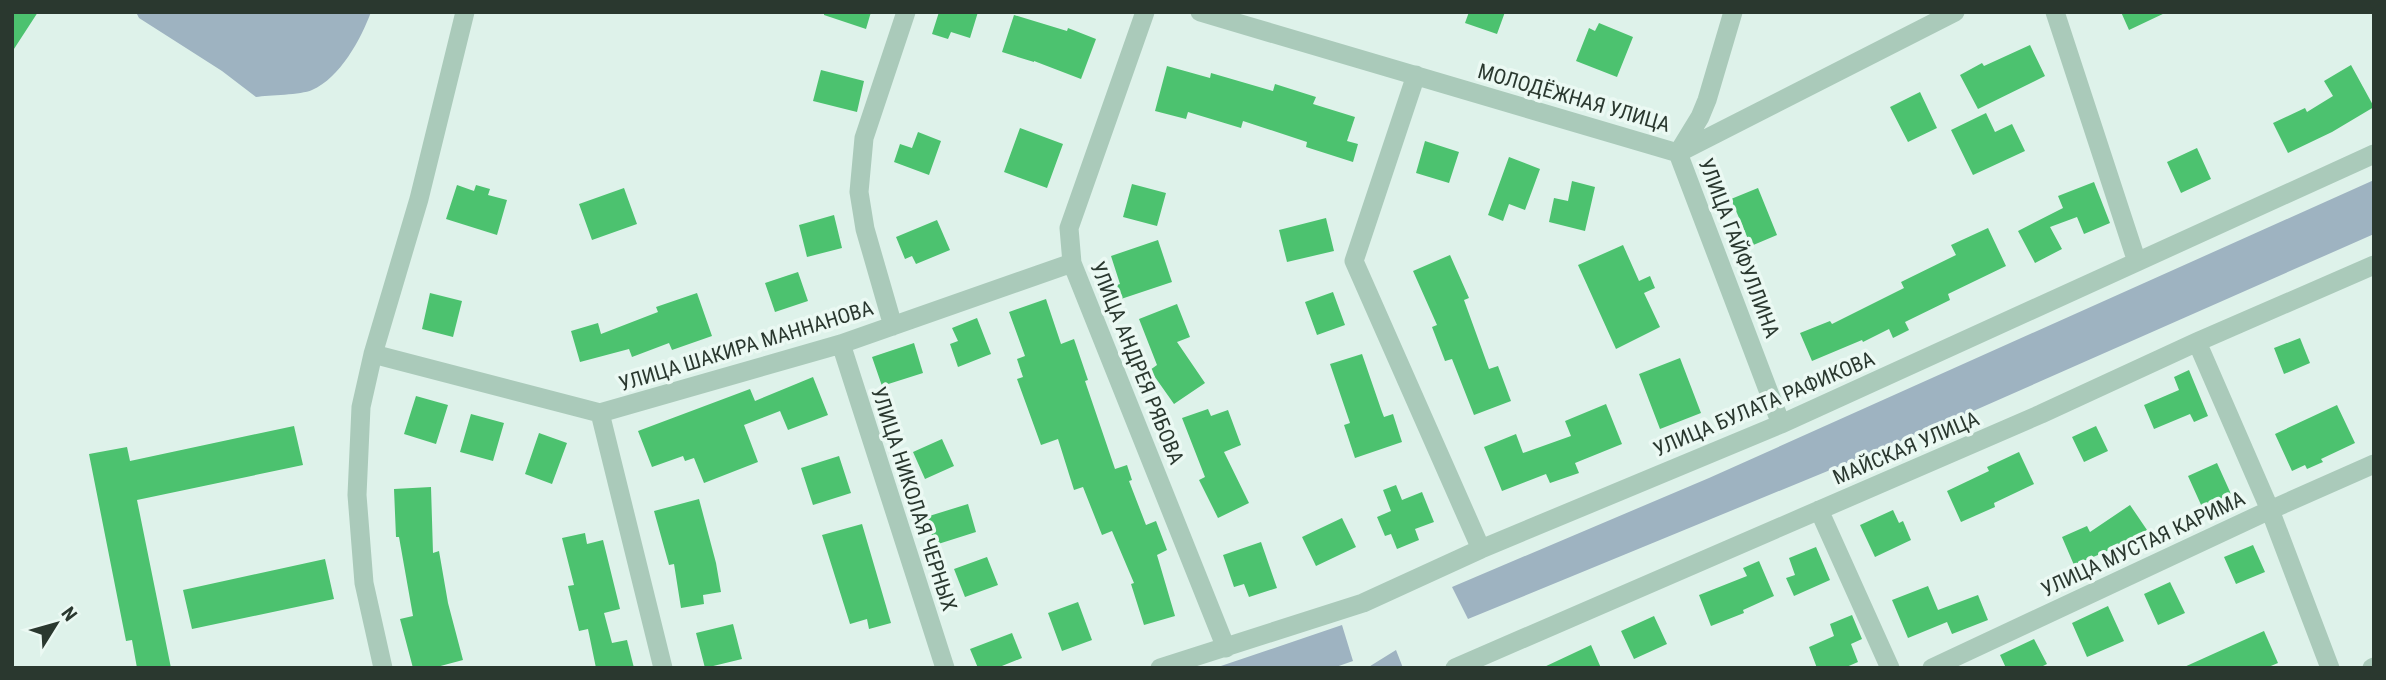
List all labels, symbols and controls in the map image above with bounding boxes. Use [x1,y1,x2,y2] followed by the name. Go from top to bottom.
[1475,59,1673,137] street label: МОЛОДЁЖНАЯ УЛИЦА
[1694,155,1784,341] street label: УЛИЦА ГАЙФУЛЛИНА
[1085,258,1189,468] street label: УЛИЦА АНДРЕЯ РЯБОВА
[616,296,876,396] street label: УЛИЦА ШАКИРА МАННАНОВА
[1650,346,1878,462] street label: УЛИЦА БУЛАТА РАФИКОВА
[866,384,962,614] street label: УЛИЦА НИКОЛАЯ ЧЕРНЫХ
[1829,406,1983,490] street label: МАЙСКАЯ УЛИЦА
[2037,486,2249,602] street label: УЛИЦА МУСТАЯ КАРИМА
[21,589,91,659] north arrow
[56,603,82,626] text: N

